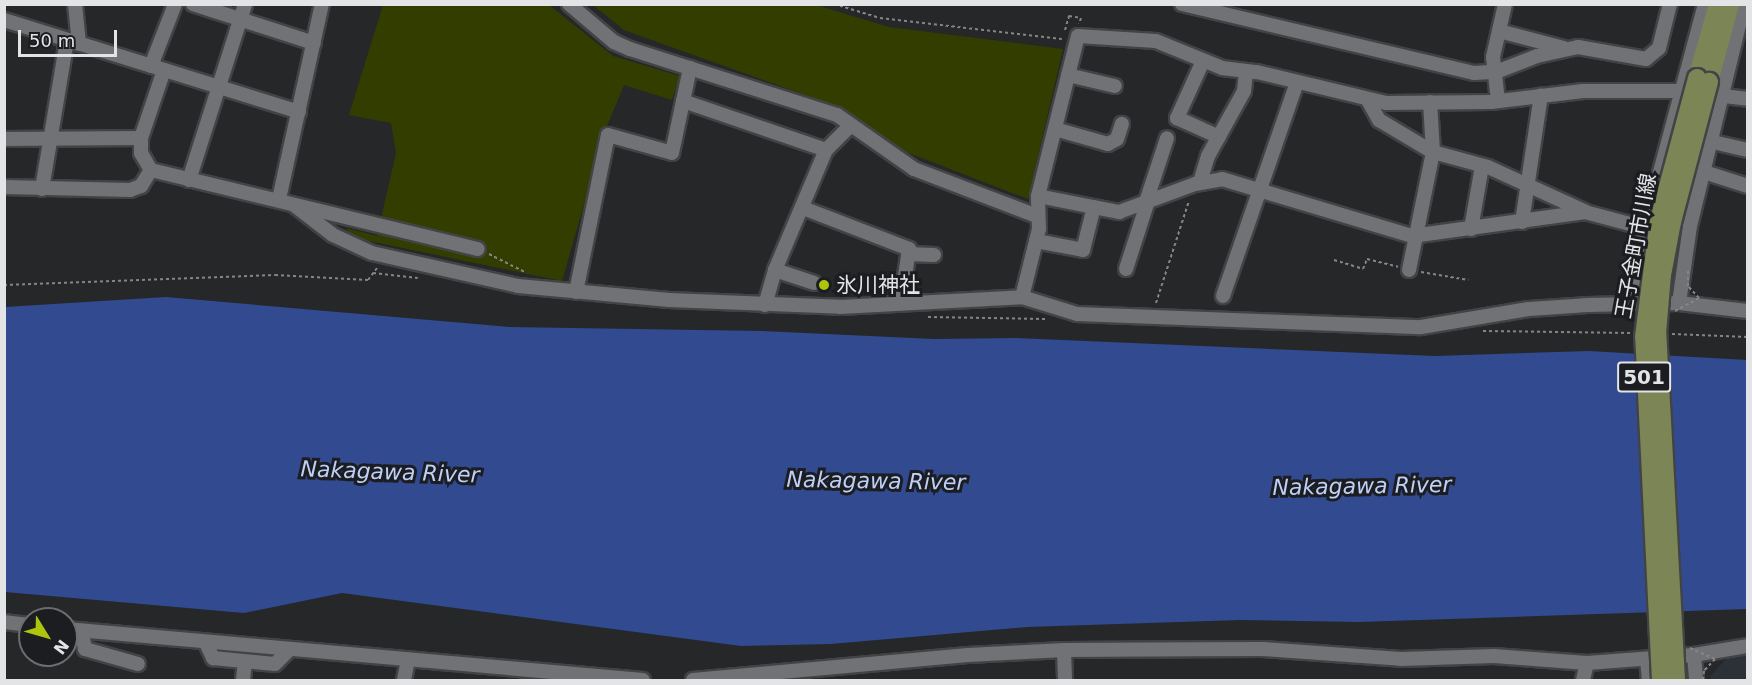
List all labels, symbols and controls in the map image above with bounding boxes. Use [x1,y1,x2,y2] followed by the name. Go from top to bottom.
[21,18,120,56] scale bar
[29,30,75,51] text: 50 m
[1611,171,1661,321] street label: 王子金町市川線
[836,272,920,298] place label: 氷川神社
[817,278,831,292] marker: 氷川神社
[1617,360,1671,394] road number: 501
[300,456,480,488] water label: Nakagawa River
[786,466,966,496] water label: Nakagawa River
[1272,471,1452,501] water label: Nakagawa River
[18,607,78,667] north arrow
[50,636,73,658] text: N

